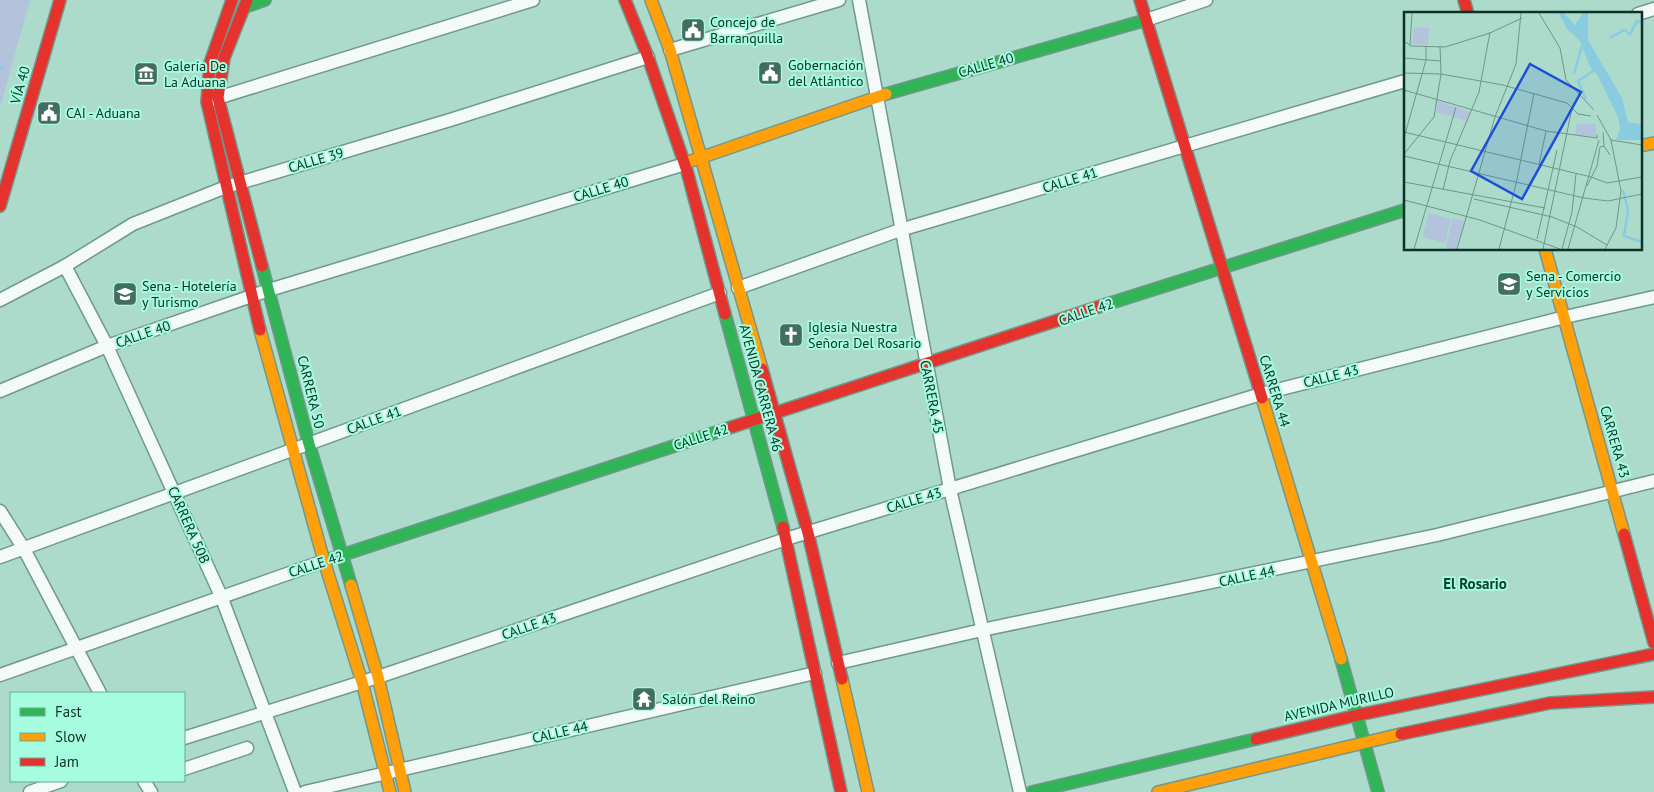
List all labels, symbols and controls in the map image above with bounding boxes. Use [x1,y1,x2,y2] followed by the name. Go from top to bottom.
[1404,12,1642,250] inset map
[710,13,783,47] place label: Concejo de Barranquilla
[680,17,706,43] public building icon: Concejo de Barranquilla
[956,48,1016,81] street label: CALLE 40
[788,56,863,90] place label: Gobernación del Atlántico
[164,57,226,91] place label: Galería De La Aduana
[757,60,783,86] public building icon: Gobernación del Atlántico
[133,61,159,87] museum icon: Galería De La Aduana
[6,64,34,107] street label: VÍA 40
[36,100,62,126] public building icon: CAI - Aduana
[66,104,141,122] place label: CAI - Aduana
[286,144,346,176] street label: CALLE 39
[1040,163,1100,197] street label: CALLE 41
[571,172,631,206] street label: CALLE 40
[1526,267,1621,301] place label: Sena - Comercio y Servicios
[1496,271,1522,297] school or university icon: Sena - Comercio y Servicios
[142,277,237,311] place label: Sena - Hotelería y Turismo
[112,281,138,307] school or university icon: Sena - Hotelería y Turismo
[1056,294,1116,330] street label: CALLE 42
[113,316,173,352] street label: CALLE 40
[808,318,921,352] place label: Iglesia Nuestra Señora Del Rosario
[735,322,787,454] street label: AVENIDA CARRERA 46
[778,322,804,348] church icon: Iglesia Nuestra Señora Del Rosario
[1255,353,1295,430] street label: CARRERA 44
[293,354,329,431] street label: CARRERA 50
[916,359,948,435] street label: CARRERA 45
[1301,360,1361,392] street label: CALLE 43
[344,402,404,438] street label: CALLE 41
[1596,404,1634,480] street label: CARRERA 43
[671,420,731,454] street label: CALLE 42
[884,483,944,517] street label: CALLE 43
[164,484,214,566] street label: CARRERA 50B
[286,547,346,581] street label: CALLE 42
[1217,561,1277,591] street label: CALLE 44
[1443,574,1507,593] district label: El Rosario
[499,608,559,644] street label: CALLE 43
[1282,683,1396,725] street label: AVENIDA MURILLO
[631,686,657,712] temple icon: Salón del Reino
[662,690,756,708] place label: Salón del Reino
[10,692,185,782] legend
[55,702,82,721] text: Fast
[530,717,590,747] street label: CALLE 44
[55,727,86,746] text: Slow
[54,752,79,771] text: Jam

